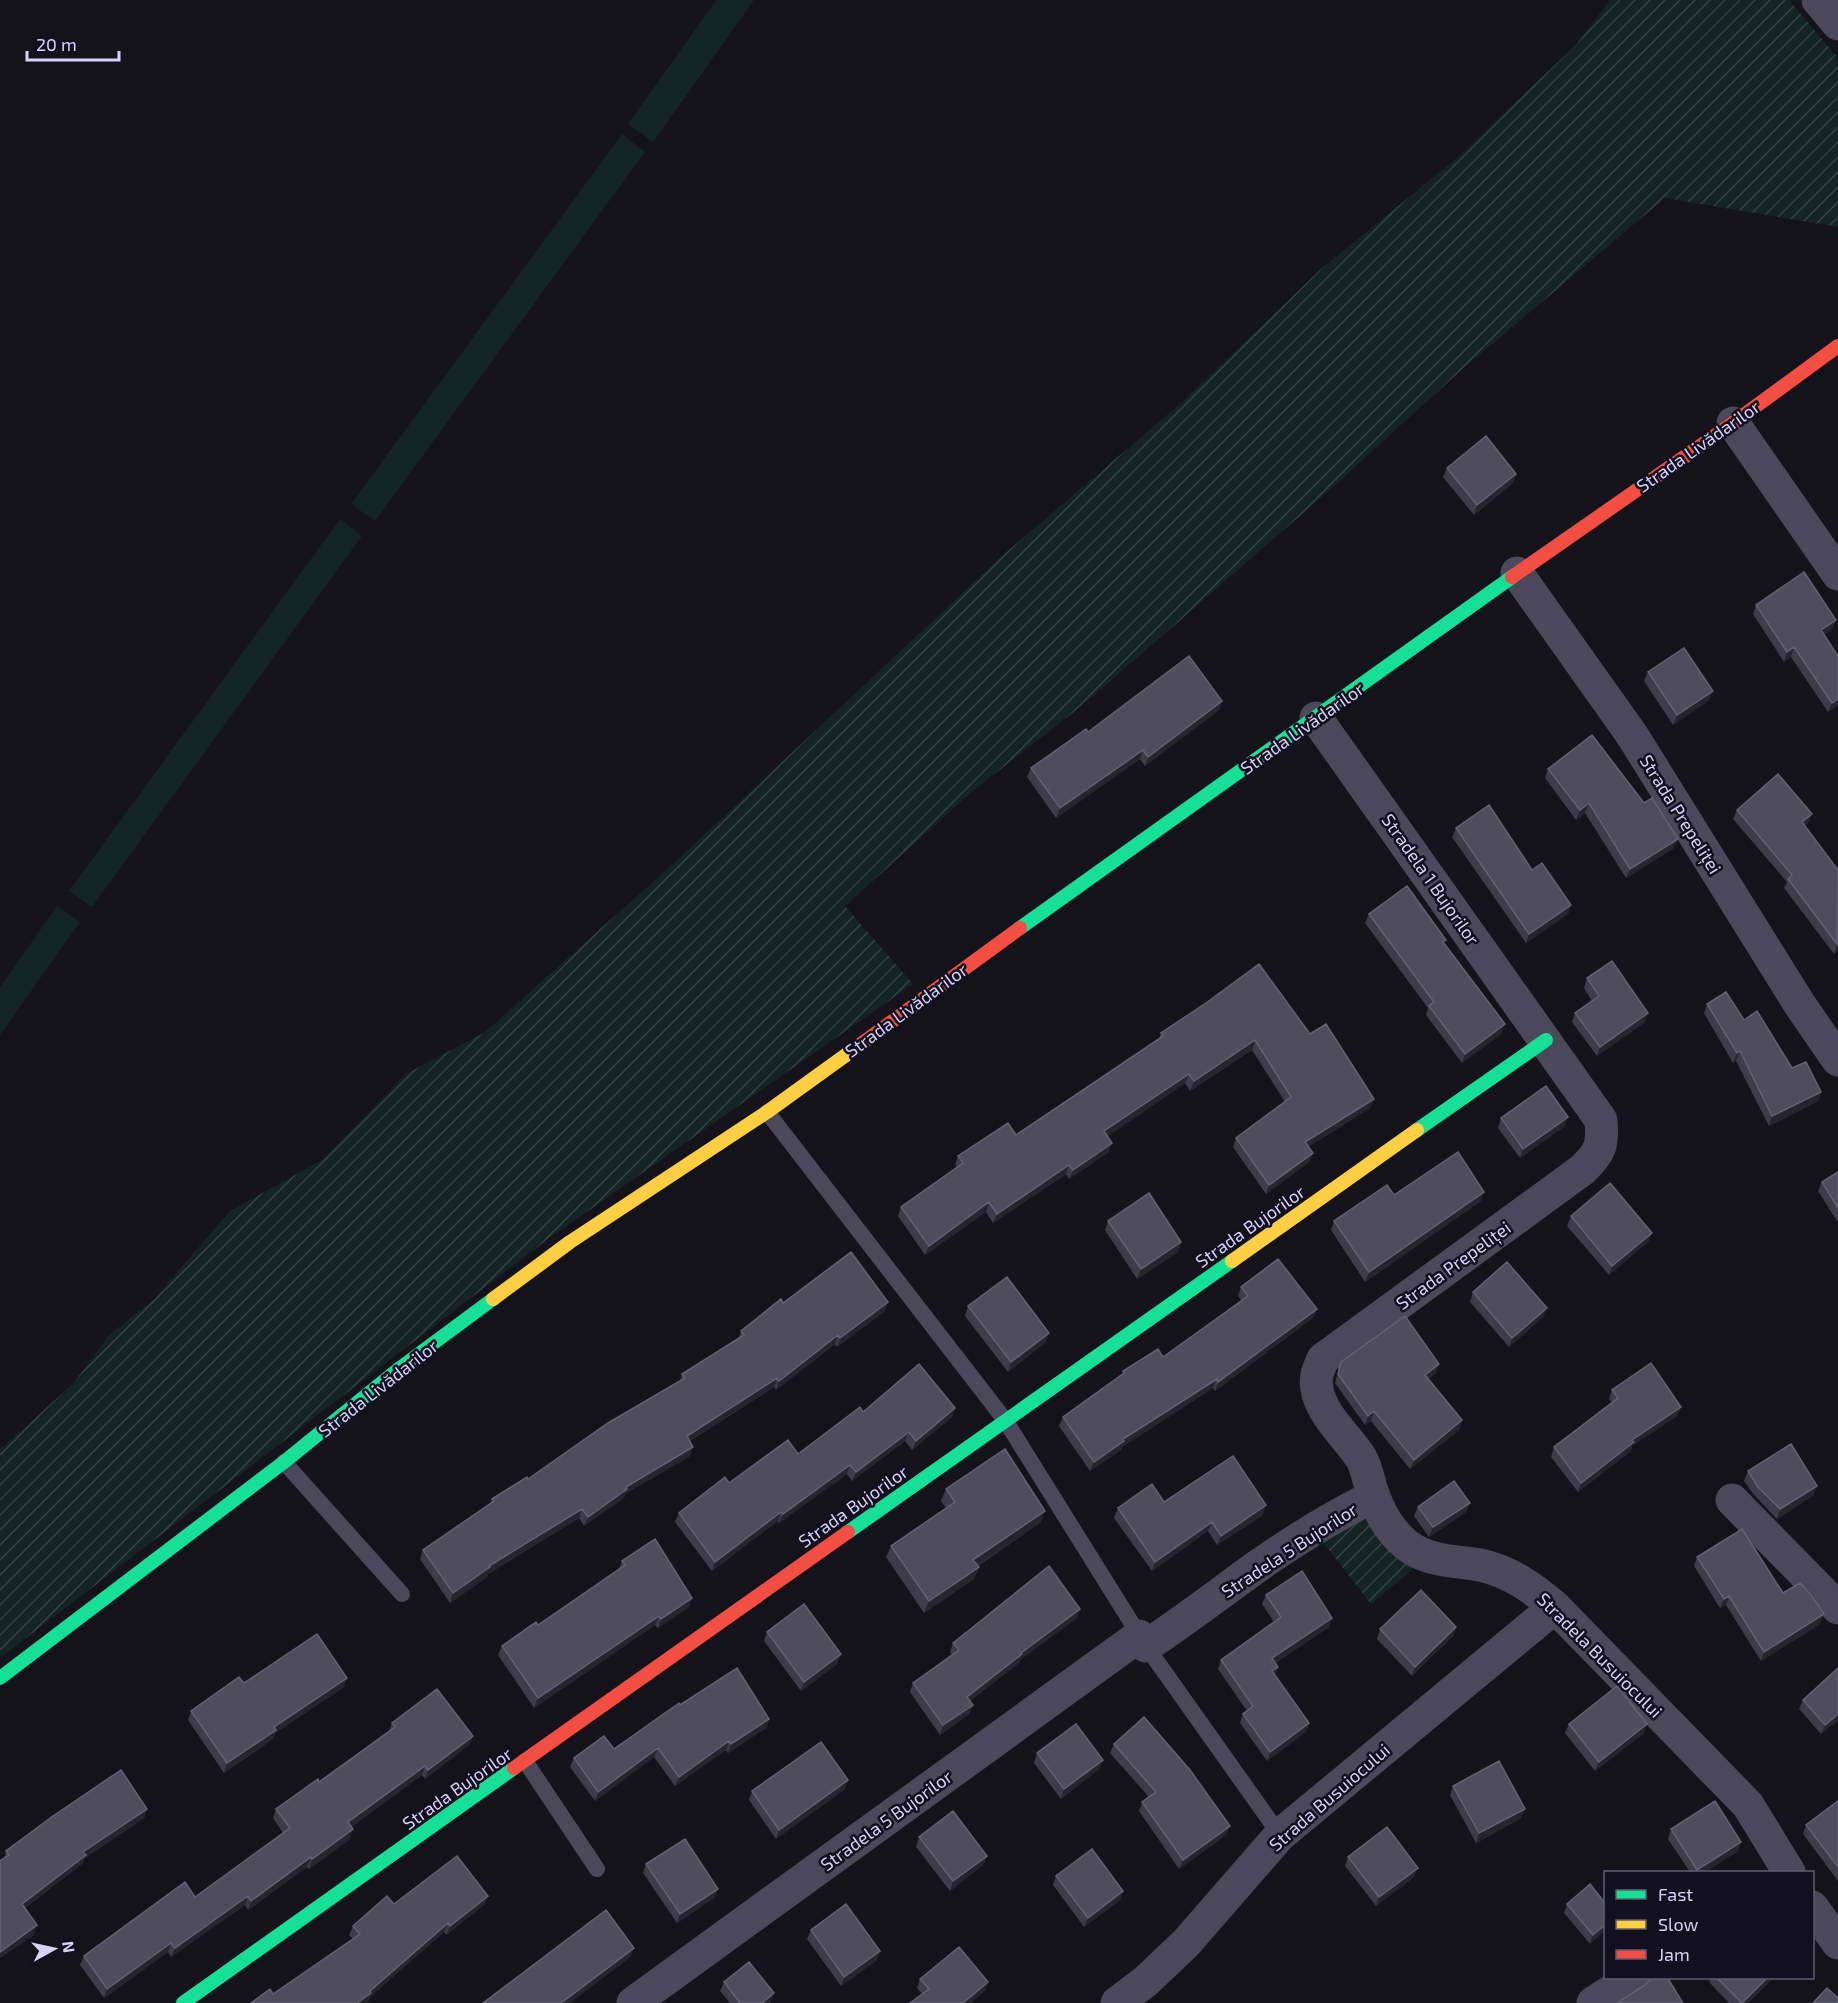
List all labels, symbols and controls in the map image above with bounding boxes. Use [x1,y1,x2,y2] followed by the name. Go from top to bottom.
[27,24,118,62] scale bar
[36,33,77,55] text: 20 m
[1632,395,1764,497] street label: Strada Livădarilor
[1236,677,1368,779] street label: Strada Livădarilor
[1635,750,1726,878] street label: Strada Prepeliței
[1378,809,1484,949] street label: Stradela 1 Bujorilor
[841,958,971,1062] street label: Strada Livădarilor
[1191,1180,1309,1272] street label: Strada Bujorilor
[1391,1216,1515,1315] street label: Strada Prepeliței
[314,1334,442,1442] street label: Strada Livădarilor
[794,1460,912,1552] street label: Strada Bujorilor
[1217,1498,1361,1602] street label: Stradela 5 Bujorilor
[1533,1588,1667,1722] street label: Stradela Busuiocului
[1264,1739,1394,1855] street label: Strada Busuiocului
[398,1742,516,1834] street label: Strada Bujorilor
[816,1765,956,1875] street label: Stradela 5 Bujorilor
[1604,1871,1814,1979] legend
[1658,1883,1693,1905] text: Fast
[1658,1913,1699,1935] text: Slow
[24,1919,84,1979] north arrow
[59,1940,80,1954] text: N
[1658,1943,1690,1965] text: Jam

